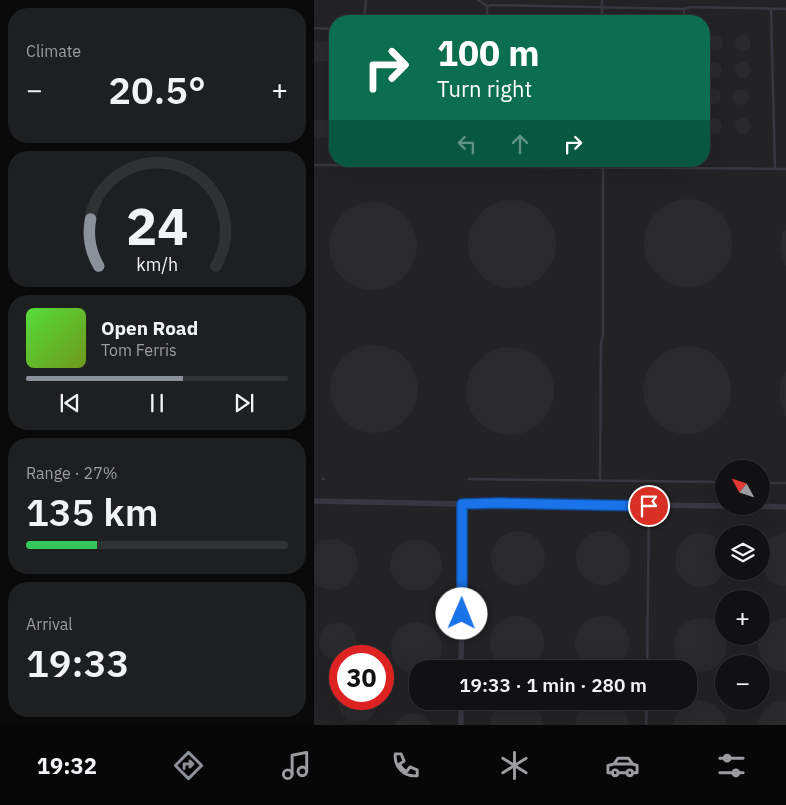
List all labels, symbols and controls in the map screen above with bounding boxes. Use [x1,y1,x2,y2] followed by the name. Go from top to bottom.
[437,30,540,76] text: 100 m
[354,35,419,100] icon: right
[26,41,81,61] text: Climate
[108,65,206,114] text: 20.5°
[26,71,43,108] text: −
[271,71,288,108] text: +
[437,74,532,103] text: Turn right
[453,130,481,158] icon: left
[506,130,534,158] icon: ahead
[559,130,587,158] icon: right
[126,192,188,259] text: 24
[136,253,178,276] text: km/h
[101,316,198,340] text: Open Road
[101,340,177,360] text: Tom Ferris
[56,389,84,417] icon: previous
[143,389,171,417] icon: pause
[230,389,258,417] icon: next
[715,460,770,515] north arrow
[715,460,770,710] map controls
[26,463,118,483] text: Range · 27%
[628,485,670,527] pin
[26,487,158,536] text: 135 km
[635,492,663,520] icon: arrive
[715,525,770,580] button: layers
[435,587,487,639] position arrow
[715,590,770,645] button: +
[26,614,73,634] text: Arrival
[26,638,129,687] text: 19:33
[329,645,394,710] speed limit sign: 30
[715,655,770,710] button: −
[459,673,647,697] text: 19:33 · 1 min · 280 m
[171,748,206,783] icon: directions
[279,748,314,783] icon: music
[388,748,423,783] icon: phone
[497,748,532,783] icon: climate
[605,748,640,783] icon: car
[714,748,749,783] icon: filters
[37,751,97,780] text: 19:32

